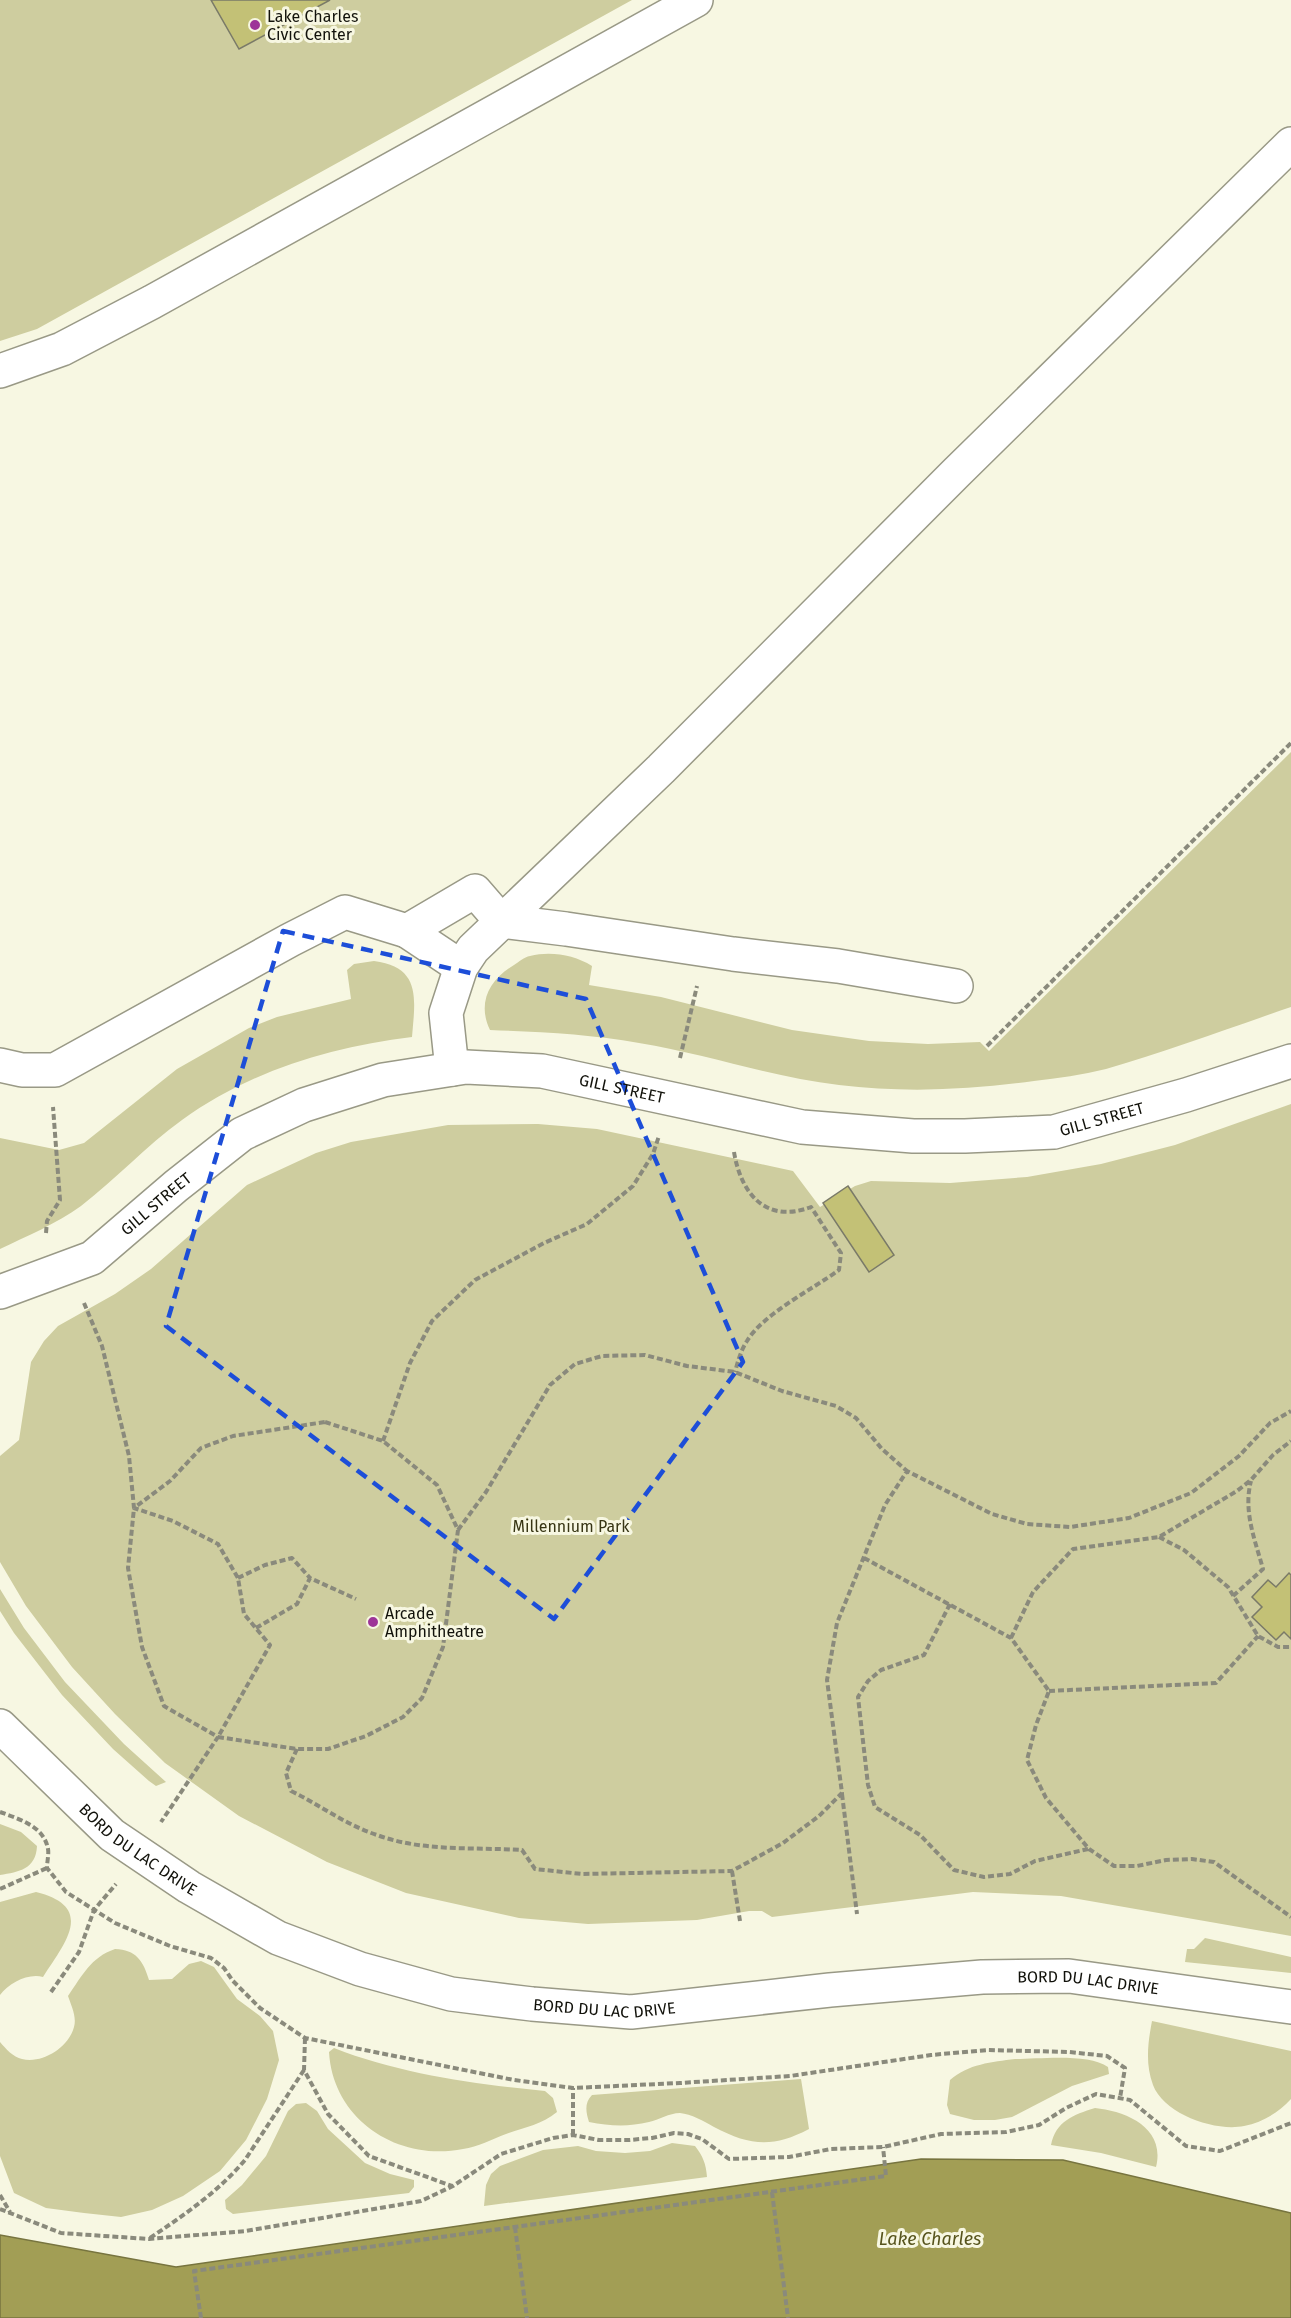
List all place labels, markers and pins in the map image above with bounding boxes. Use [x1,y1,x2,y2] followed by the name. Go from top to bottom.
[267,7,358,44] place label: Lake Charles Civic Center
[248,18,262,32] marker: Lake Charles Civic Center
[385,1604,484,1641] place label: Arcade Amphitheatre
[366,1615,380,1629] marker: Arcade Amphitheatre

